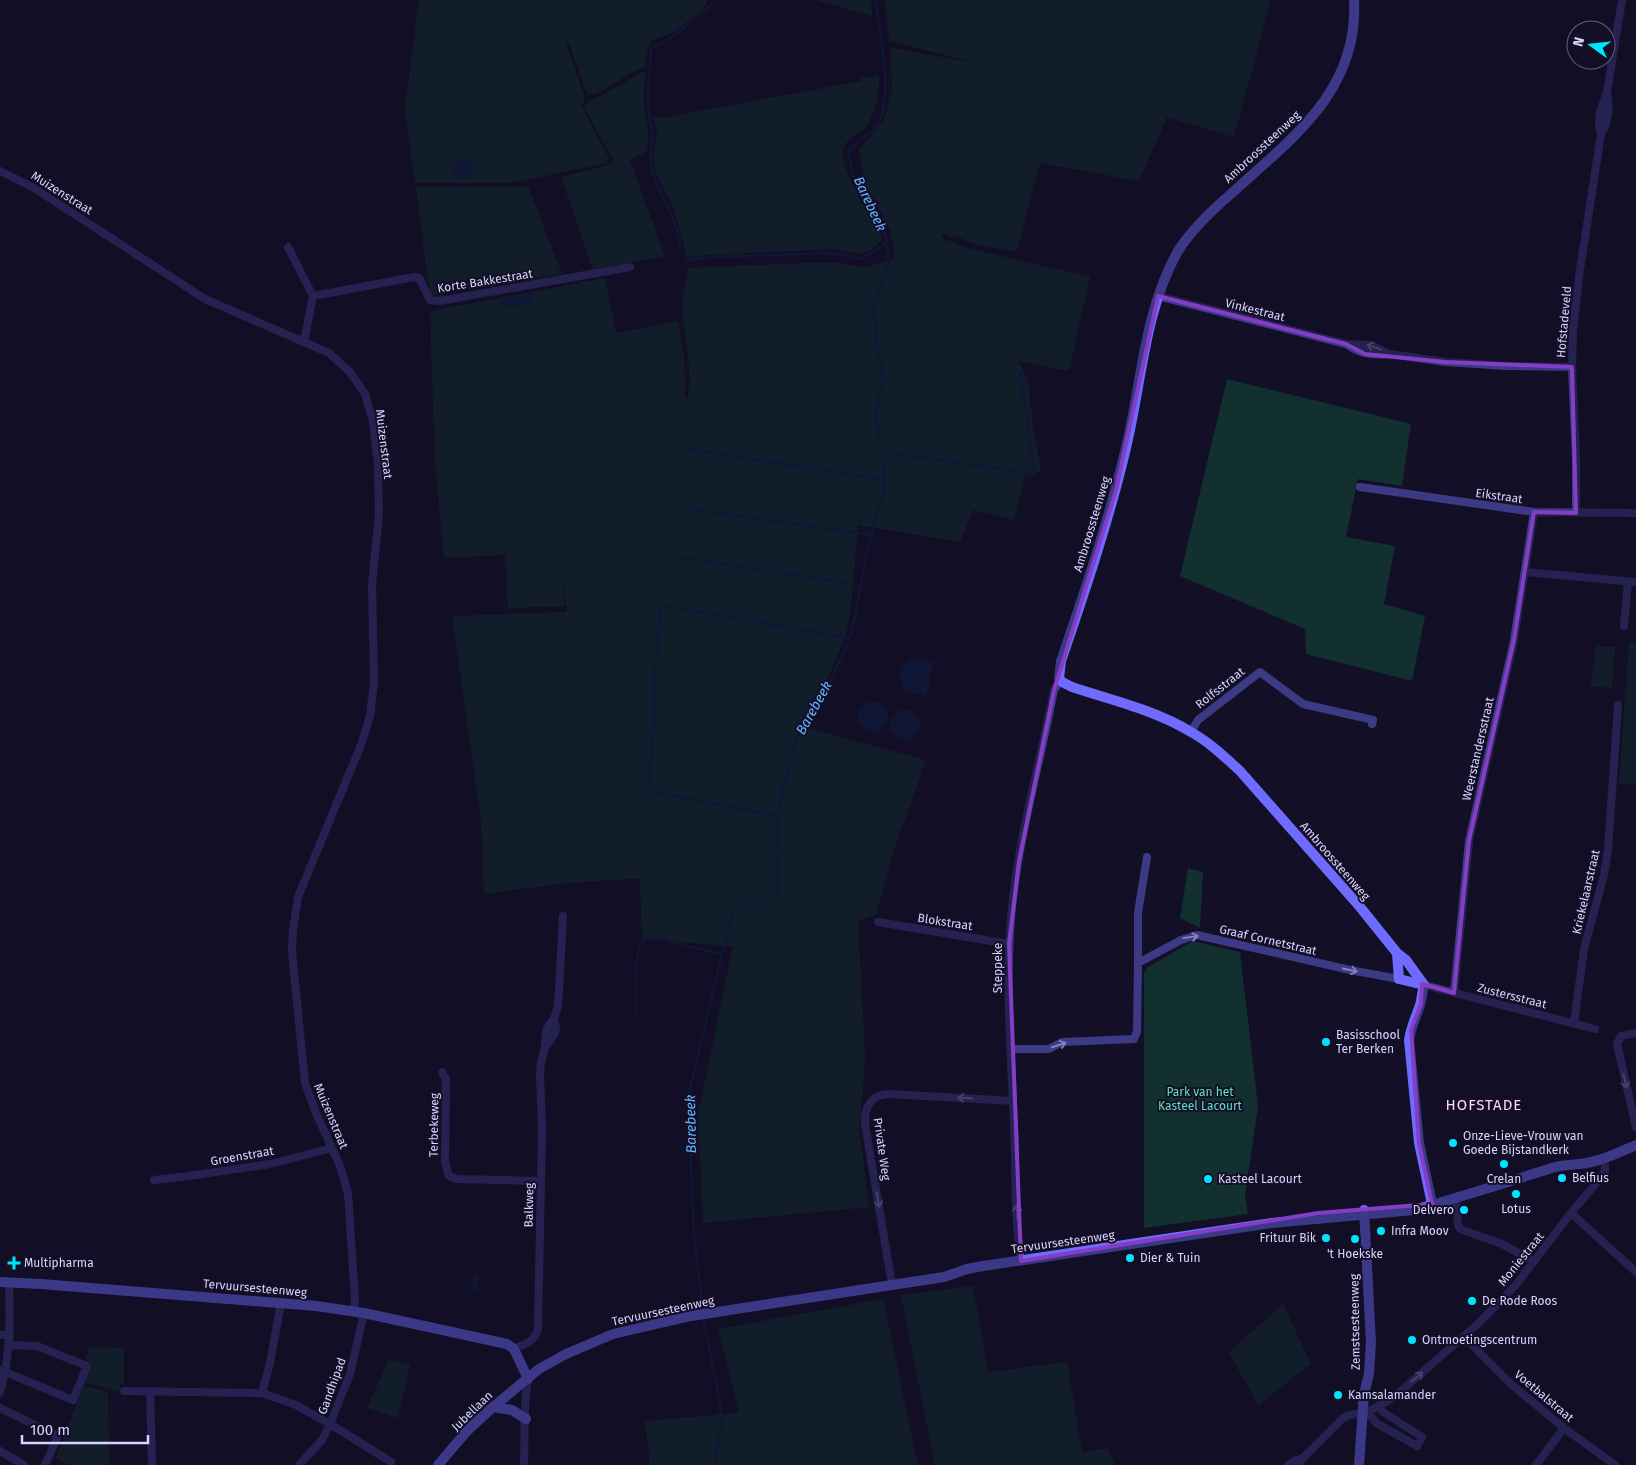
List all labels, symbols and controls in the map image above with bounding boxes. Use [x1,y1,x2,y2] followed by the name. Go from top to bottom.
[1566,20,1616,70] north arrow
[1570,35,1588,48] text: N
[1221,108,1304,186] street label: Ambroossteenweg
[29,169,96,218] street label: Muizenstraat
[850,174,890,235] water label: Barebeek
[436,266,534,295] street label: Korte Bakkestraat
[1554,285,1574,359] street label: Hofstadeveld
[1224,296,1287,324] street label: Vinkestraat
[1367,342,1382,351] one-way arrow
[373,408,395,480] street label: Muizenstraat
[1071,474,1113,574] street label: Ambroossteenweg
[1475,486,1524,506] street label: Eikstraat
[1193,664,1248,712] street label: Rolfsstraat
[792,678,836,738] water label: Barebeek
[1459,695,1497,802] street label: Weerstandersstraat
[1297,819,1373,904] street label: Ambroossteenweg
[1569,848,1603,936] street label: Kriekelaarstraat
[917,911,974,933] street label: Blokstraat
[1218,922,1319,958] street label: Graaf Cornetstraat
[1183,932,1199,942] one-way arrow
[991,943,1005,993] street label: Steppeke
[1341,966,1357,975] one-way arrow
[1476,981,1549,1012] street label: Zustersstraat
[1336,1028,1401,1056] place label: Basisschool Ter Berken
[1320,1036,1332,1048] marker: Basisschool Ter Berken
[1051,1039,1067,1049] one-way arrow
[1621,1073,1631,1089] one-way arrow
[311,1081,351,1152] street label: Muizenstraat
[1158,1085,1243,1113] park label: Park van het Kasteel Lacourt
[426,1092,442,1157] street label: Terbekeweg
[957,1093,973,1102] one-way arrow
[682,1094,700,1153] water label: Barebeek
[1446,1096,1522,1114] district label: HOFSTADE
[871,1117,893,1182] street label: Private Weg
[1463,1129,1584,1157] place label: Onze-Lieve-Vrouw van Goede Bijstandkerk
[1447,1137,1459,1149] marker: Onze-Lieve-Vrouw van Goede Bijstandkerk
[209,1143,275,1168] street label: Groenstraat
[1498,1158,1510,1170] marker: Crelan
[1572,1171,1609,1185] place label: Belfius
[1218,1172,1302,1186] place label: Kasteel Lacourt
[1487,1172,1521,1186] place label: Crelan
[1556,1172,1568,1184] marker: Belfius
[1202,1173,1214,1185] marker: Kasteel Lacourt
[522,1182,536,1227] street label: Balkweg
[1510,1188,1522,1200] marker: Lotus
[873,1192,883,1208] one-way arrow
[1501,1202,1531,1216] place label: Lotus
[1413,1203,1454,1217] place label: Delvero
[1013,1204,1022,1220] one-way arrow
[1458,1204,1470,1216] marker: Delvero
[1391,1224,1449,1238] place label: Infra Moov
[1375,1225,1387,1237] marker: Infra Moov
[1010,1228,1116,1256] street label: Tervuursesteenweg
[1495,1229,1547,1289] street label: Moniestraat
[1260,1231,1317,1245] place label: Frituur Bik
[1320,1232,1332,1244] marker: Frituur Bik
[1349,1233,1361,1245] marker: 't Hoekske
[1327,1247,1383,1261] place label: 't Hoekske
[1140,1251,1201,1265] place label: Dier & Tuin
[1124,1252,1136,1264] marker: Dier & Tuin
[24,1256,94,1270] place label: Multipharma
[8,1257,20,1269] marker: Multipharma
[1347,1273,1363,1370] street label: Zemstsesteenweg
[202,1276,308,1300] street label: Tervuursesteenweg
[610,1293,716,1329] street label: Tervuursesteenweg
[1482,1294,1558,1308] place label: De Rode Roos
[1466,1295,1478,1307] marker: De Rode Roos
[1422,1333,1537,1347] place label: Ontmoetingscentrum
[1406,1334,1418,1346] marker: Ontmoetingscentrum
[315,1356,349,1416] street label: Gandhipad
[1512,1367,1577,1425] street label: Voetbalstraat
[1410,1372,1423,1383] one-way arrow
[449,1388,495,1434] street label: Jubellaan
[1348,1388,1436,1402] place label: Kamsalamander
[1332,1389,1344,1401] marker: Kamsalamander
[22,1412,149,1444] scale bar
[30,1421,70,1439] text: 100 m

